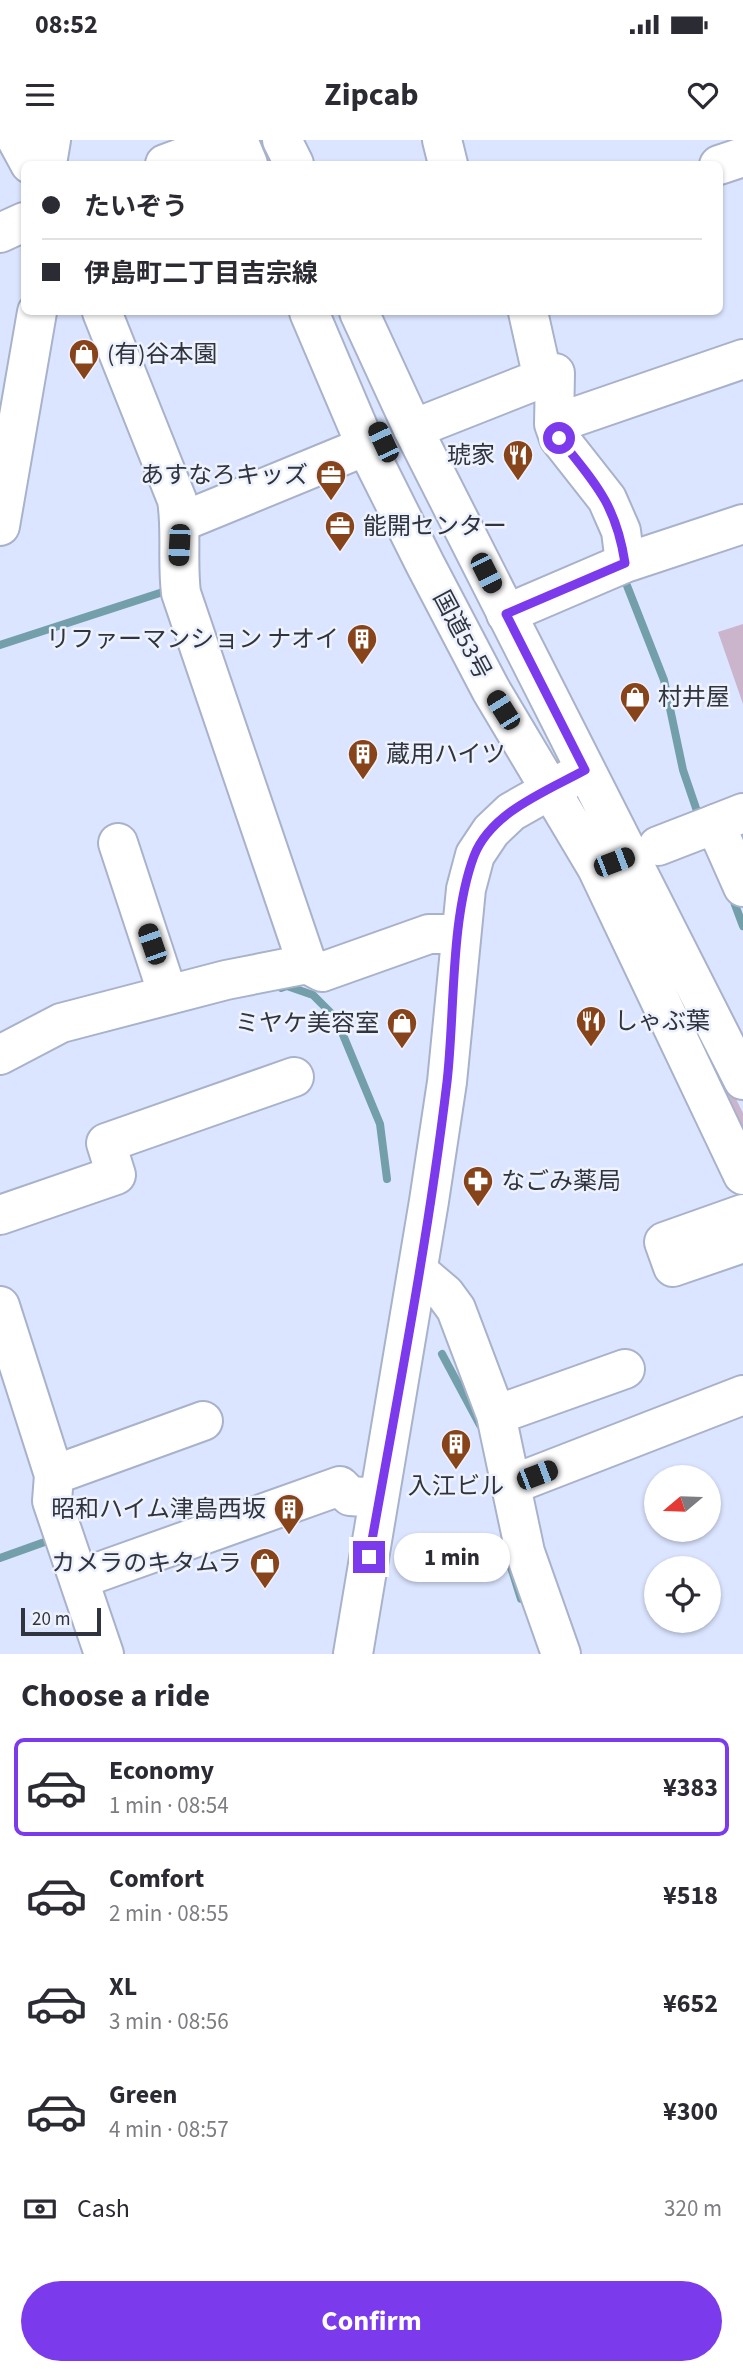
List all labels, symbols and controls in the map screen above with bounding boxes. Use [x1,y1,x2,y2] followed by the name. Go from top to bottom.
[35,6,98,43] text: 08:52
[324,72,419,118] text: Zipcab
[21,76,59,114] icon: menu
[684,76,722,114] icon: heart
[84,188,188,225] text: たいぞう
[84,255,318,292] text: 伊島町二丁目吉宗線
[67,337,101,381] shop icon: (有)谷本園
[107,337,218,372] place label: (有)谷本園
[365,419,402,465] car
[543,422,575,454] route start
[447,438,495,473] place label: 琥家
[501,438,535,482] restaurant icon: 琥家
[140,458,308,493] place label: あすなろキッズ
[314,458,348,502] office icon: あすなろキッズ
[323,509,357,553] office icon: 能開センター
[363,509,507,544] place label: 能開センター
[168,523,191,567] car
[468,550,505,596] car
[424,584,500,686] street label: 国道53号
[46,622,339,657] place label: リファーマンション ナオイ
[345,622,379,666] building icon: リファーマンション ナオイ
[618,680,652,724] shop icon: 村井屋
[658,680,730,715] place label: 村井屋
[483,687,524,733] car
[346,737,380,781] building icon: 蔵用ハイツ
[386,737,506,772] place label: 蔵用ハイツ
[591,845,638,879] car
[136,921,169,967] car
[574,1004,608,1048] restaurant icon: しゃぶ葉
[614,1004,710,1039] place label: しゃぶ葉
[235,1006,379,1041] place label: ミヤケ美容室
[385,1006,419,1050] shop icon: ミヤケ美容室
[461,1164,495,1208] pharmacy icon: なごみ薬局
[501,1164,621,1199] place label: なごみ薬局
[439,1427,473,1471] building icon: 入江ビル
[514,1458,561,1492] car
[644,1465,721,1542] north arrow
[644,1465,721,1633] map controls
[408,1469,504,1504] place label: 入江ビル
[51,1492,266,1527] place label: 昭和ハイム津島西坂
[272,1492,306,1536] building icon: 昭和ハイム津島西坂
[394,1532,509,1582] callout: 1 min
[353,1541,385,1573] route end
[424,1541,480,1574] text: 1 min
[51,1546,242,1581] place label: カメラのキタムラ
[248,1546,282,1590] shop icon: カメラのキタムラ
[644,1556,721,1633] button: locate
[21,1605,102,1637] scale bar
[32,1606,70,1633] text: 20 m
[21,1673,210,1719] text: Choose a ride
[109,1752,214,1789] text: Economy
[25,1756,88,1819] icon: car
[663,1769,718,1806] text: ¥383
[109,1789,229,1822] text: 1 min · 08:54
[109,1860,204,1897] text: Comfort
[25,1864,88,1927] icon: car
[663,1877,718,1914] text: ¥518
[109,1897,229,1930] text: 2 min · 08:55
[109,1968,137,2005] text: XL
[25,1972,88,2035] icon: car
[663,1985,718,2022] text: ¥652
[109,2005,229,2038] text: 3 min · 08:56
[109,2076,177,2113] text: Green
[25,2080,88,2143] icon: car
[663,2093,718,2130] text: ¥300
[109,2113,229,2146] text: 4 min · 08:57
[21,2190,59,2228] icon: cash
[77,2190,130,2227] text: Cash
[664,2192,722,2225] text: 320 m
[21,2281,722,2361] button: Confirm

